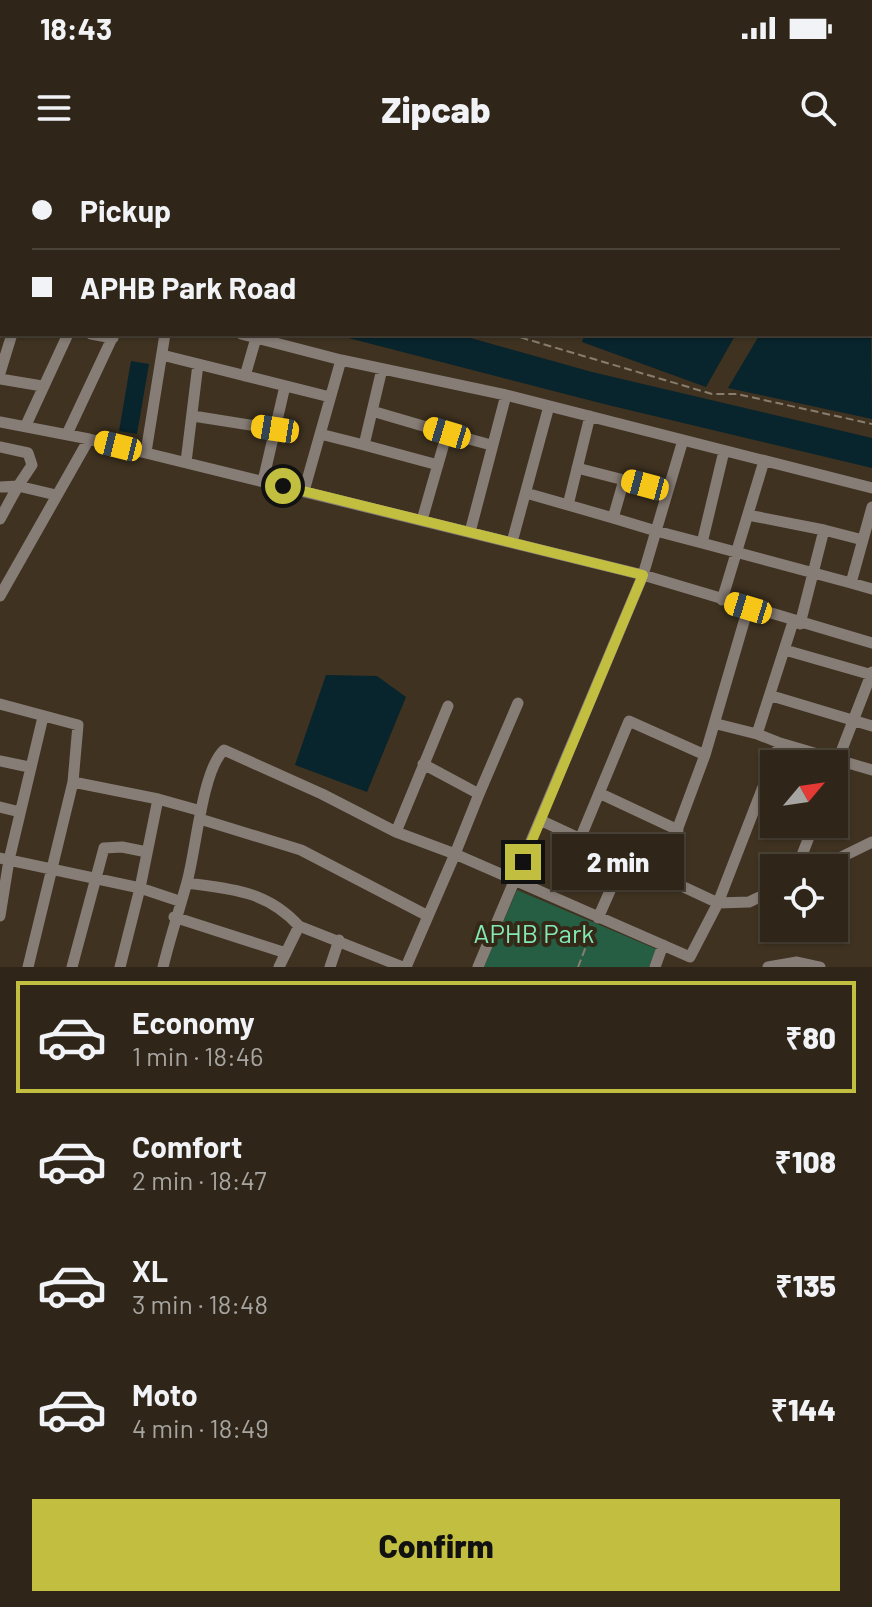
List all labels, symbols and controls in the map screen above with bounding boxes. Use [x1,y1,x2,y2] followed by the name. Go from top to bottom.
[40,10,112,46] text: 18:43
[32,86,76,130] icon: menu
[796,86,840,130] icon: search
[381,87,491,130] text: Zipcab
[80,192,171,228] text: Pickup
[80,269,296,305] text: APHB Park Road
[249,413,301,445] car
[421,415,473,451] car
[92,429,144,463] car
[619,467,671,503] car
[265,468,301,504] route start
[722,590,774,626] car
[760,750,848,838] north arrow
[760,750,848,942] map controls
[551,834,683,890] callout: 2 min
[505,844,541,880] route end
[587,846,649,877] text: 2 min
[760,854,848,942] button: locate
[474,917,594,948] park label: APHB Park
[36,1001,108,1073] icon: car
[132,1004,255,1040] text: Economy
[785,1019,836,1055] text: ₹80
[132,1040,263,1071] text: 1 min · 18:46
[36,1125,108,1197] icon: car
[132,1128,242,1164] text: Comfort
[775,1143,836,1179] text: ₹108
[132,1164,266,1195] text: 2 min · 18:47
[36,1249,108,1321] icon: car
[132,1252,168,1288] text: XL
[775,1267,836,1303] text: ₹135
[132,1288,268,1319] text: 3 min · 18:48
[36,1373,108,1445] icon: car
[132,1376,198,1412] text: Moto
[771,1391,836,1427] text: ₹144
[132,1412,269,1443] text: 4 min · 18:49
[32,1499,840,1591] button: Confirm

